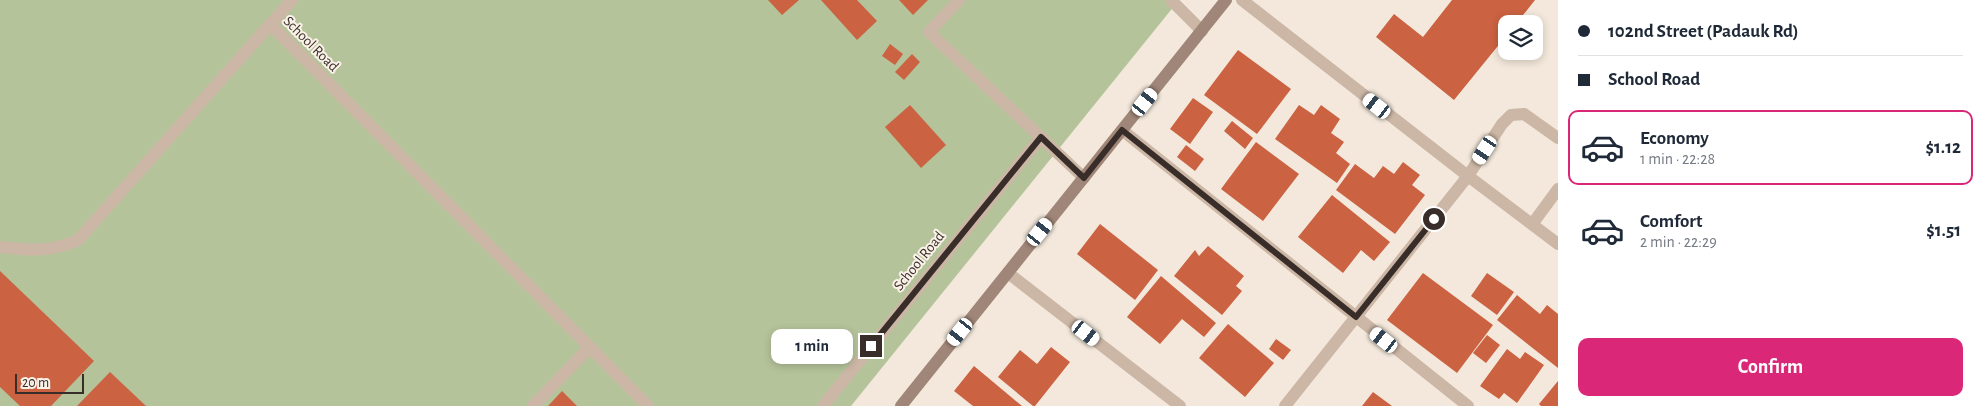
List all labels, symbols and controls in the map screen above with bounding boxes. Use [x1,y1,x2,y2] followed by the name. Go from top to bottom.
[281,14,342,75] street label: School Road
[1498,15,1543,60] map controls
[1498,15,1543,60] button: layers
[1608,22,1799,41] text: 102nd Street (Padauk Rd)
[1608,70,1700,89] text: School Road
[1129,86,1160,118] car
[1360,91,1393,121] car
[1580,125,1625,170] icon: car
[1640,129,1709,148] text: Economy
[1470,133,1499,167] car
[1925,138,1961,157] text: $1.12
[1640,151,1715,167] text: 1 min · 22:28
[1423,208,1445,230] route start
[1580,208,1625,253] icon: car
[1640,212,1702,231] text: Comfort
[1024,216,1055,248] car
[1926,221,1961,240] text: $1.51
[891,228,947,293] street label: School Road
[1640,234,1717,250] text: 2 min · 22:29
[944,316,975,348] car
[1069,318,1102,348] car
[1367,325,1400,355] car
[771,328,854,364] callout: 1 min
[860,335,882,357] route end
[795,338,829,354] text: 1 min
[1578,338,1963,396] button: Confirm
[15,371,84,394] scale bar
[22,376,49,390] text: 20 m

